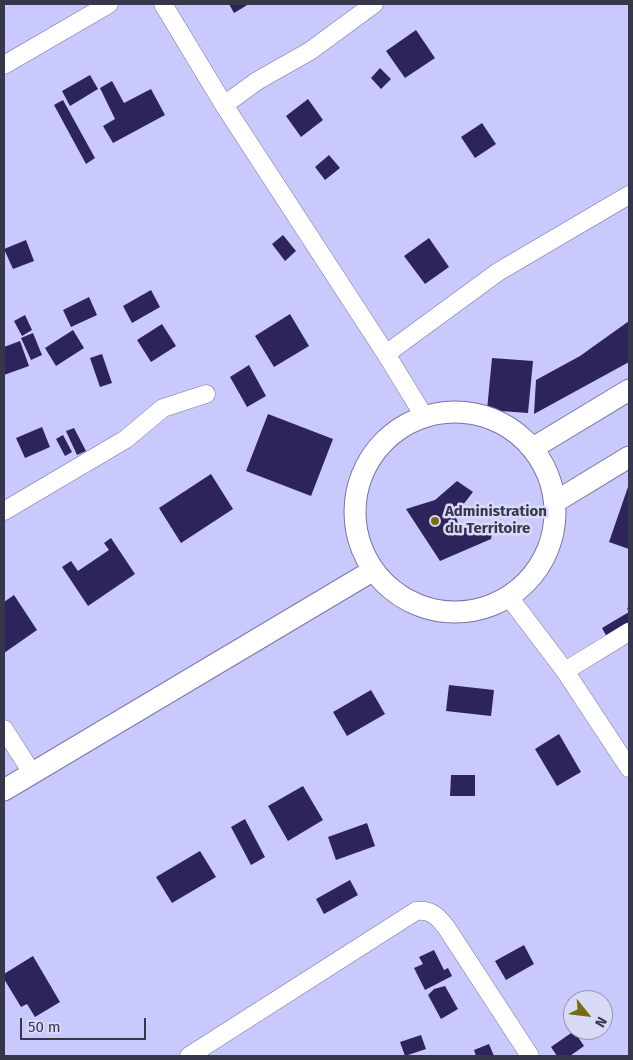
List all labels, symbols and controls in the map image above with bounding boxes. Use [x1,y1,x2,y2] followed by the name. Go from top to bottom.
[445,503,547,538] place label: Administration du Territoire
[429,515,441,527] marker: Administration du Territoire
[563,990,613,1040] north arrow
[22,1008,149,1040] scale bar
[591,1014,610,1030] text: N
[28,1018,61,1036] text: 50 m

